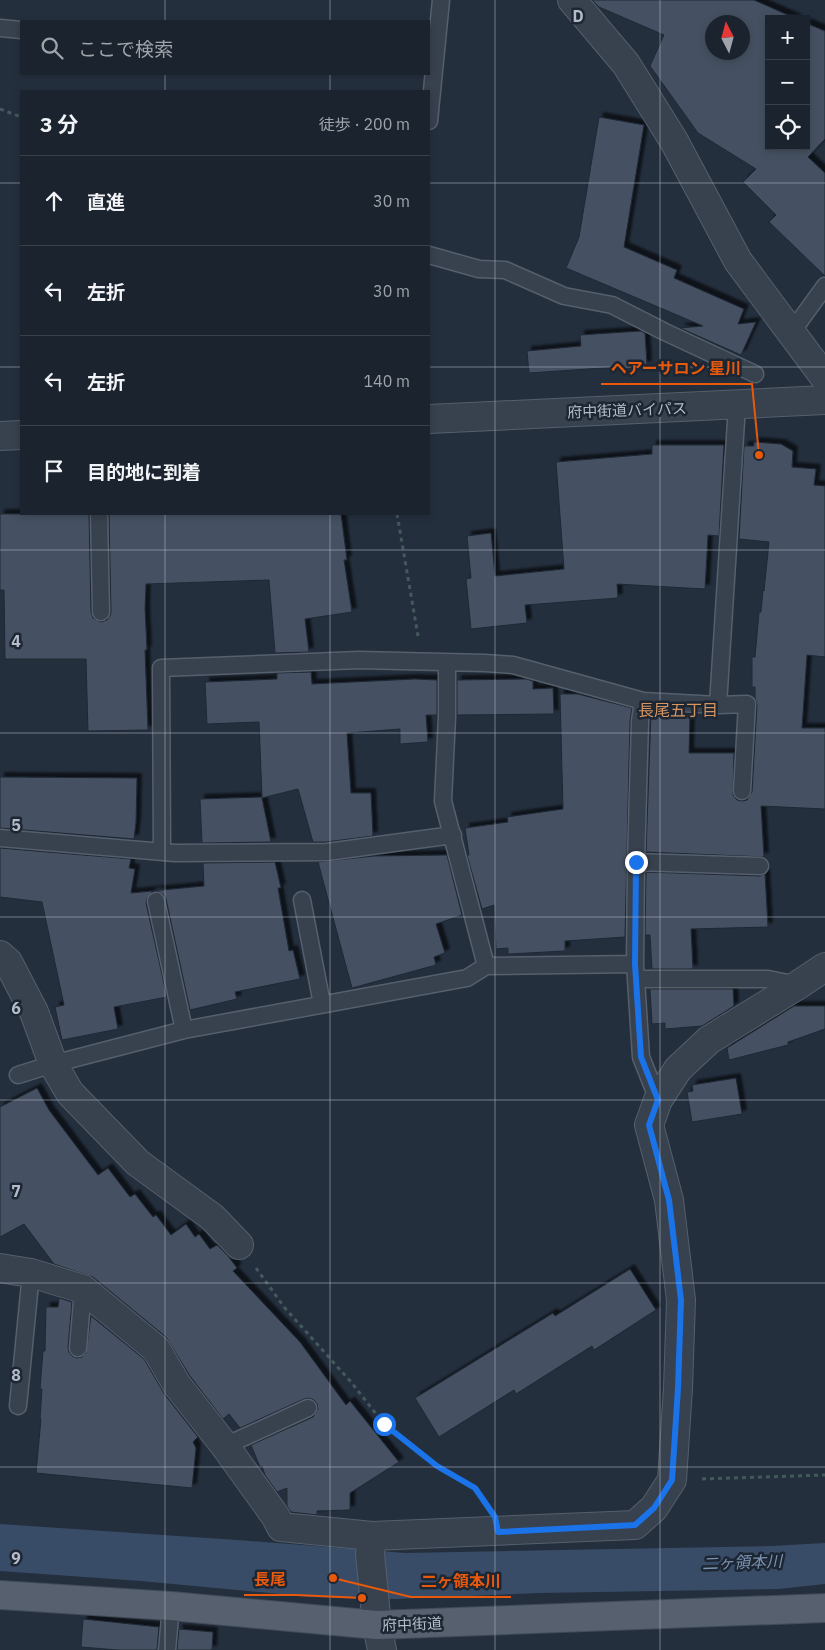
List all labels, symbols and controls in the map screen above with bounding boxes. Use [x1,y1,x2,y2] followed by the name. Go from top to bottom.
[572,6,584,26] text: D
[705,15,750,60] north arrow
[765,15,810,150] map controls
[765,15,810,60] button: +
[20,20,430,75] search box
[38,34,66,62] icon: search
[78,37,173,61] text: ここで検索
[765,60,810,105] button: −
[765,105,810,150] button: locate
[40,110,79,138] text: 3 分
[319,114,410,134] text: 徒歩 · 200 m
[40,187,68,215] icon: ahead
[87,190,125,214] text: 直進
[373,191,410,211] text: 30 m
[40,277,68,305] icon: left
[87,280,125,304] text: 左折
[373,281,410,301] text: 30 m
[601,353,752,384] callout: ヘアーサロン 星川
[611,358,741,378] text: ヘアーサロン 星川
[40,367,68,395] icon: left
[87,370,125,394] text: 左折
[363,371,410,391] text: 140 m
[567,398,687,422] street label: 府中街道バイパス
[40,457,68,485] icon: arrive
[87,460,201,484] text: 目的地に到着
[11,631,21,651] text: 4
[638,700,718,720] district label: 長尾五丁目
[11,815,21,835] text: 5
[625,851,648,874] route end
[11,998,21,1018] text: 6
[11,1181,21,1201] text: 7
[11,1365,21,1385] text: 8
[373,1413,396,1436] route start
[11,1548,21,1568] text: 9
[702,1551,784,1573] water label: 二ヶ領本川
[244,1564,296,1595] callout: 長尾
[411,1566,511,1597] callout: 二ヶ領本川
[254,1569,286,1589] text: 長尾
[421,1571,501,1591] text: 二ヶ領本川
[382,1613,442,1635] street label: 府中街道

